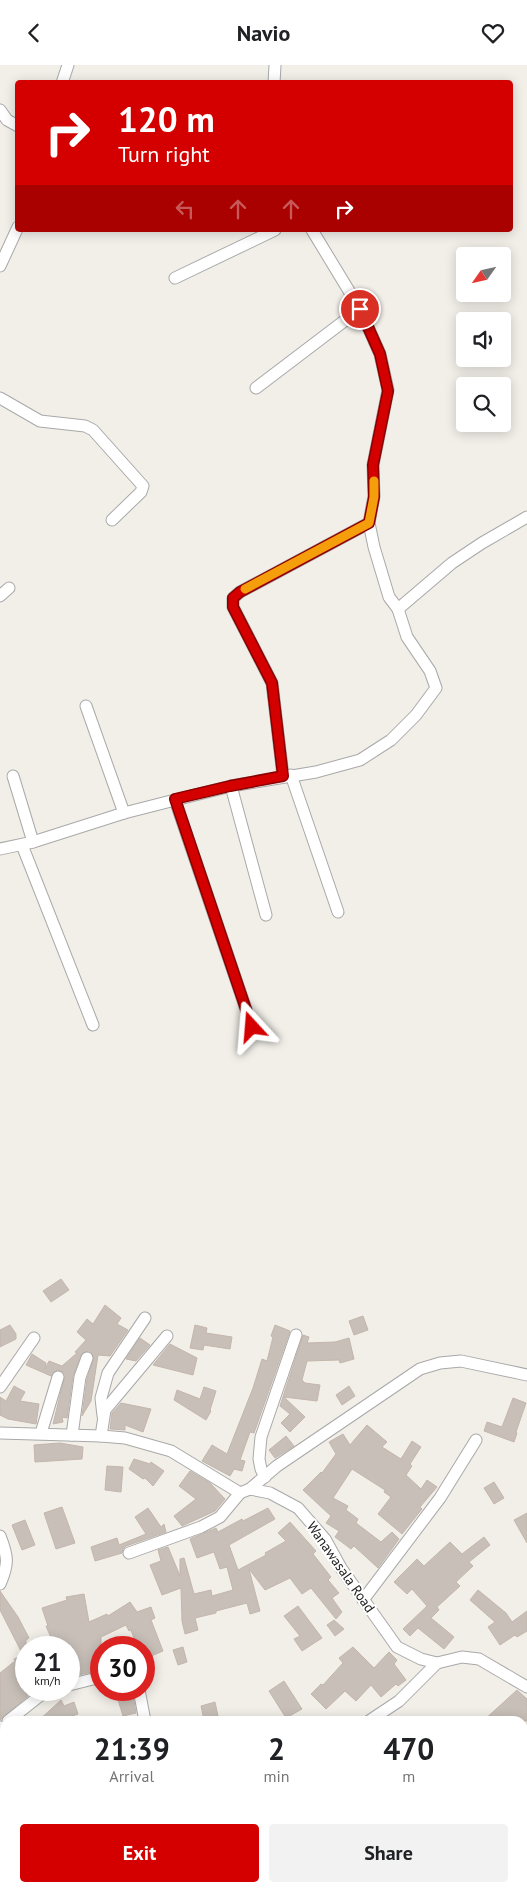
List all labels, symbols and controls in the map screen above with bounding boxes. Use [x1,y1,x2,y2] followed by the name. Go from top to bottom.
[20,19,48,47] icon: back
[237,19,290,47] text: Navio
[479,19,507,47] icon: heart
[118,96,215,142] text: 120 m
[35,100,100,165] icon: right
[118,140,210,168] text: Turn right
[171,195,199,223] icon: left
[224,195,252,223] icon: ahead
[277,195,305,223] icon: ahead
[330,195,358,223] icon: right
[456,247,511,303] north arrow
[456,247,511,432] map controls
[339,288,381,330] pin
[346,295,374,323] icon: arrive
[456,312,511,367] button: sound
[456,377,511,432] button: search
[225,1000,277,1052] position arrow
[303,1518,379,1616] street label: Wanawasala Road
[90,1636,155,1701] speed limit sign: 30
[33,1646,62,1678] text: 21
[34,1673,61,1688] text: km/h
[94,1729,170,1768] text: 21:39
[268,1729,285,1768] text: 2
[383,1729,434,1768] text: 470
[109,1766,154,1786] text: Arrival
[264,1766,290,1786] text: min
[402,1766,415,1786] text: m
[20,1824,259,1882] button: Exit
[269,1824,508,1882] button: Share

